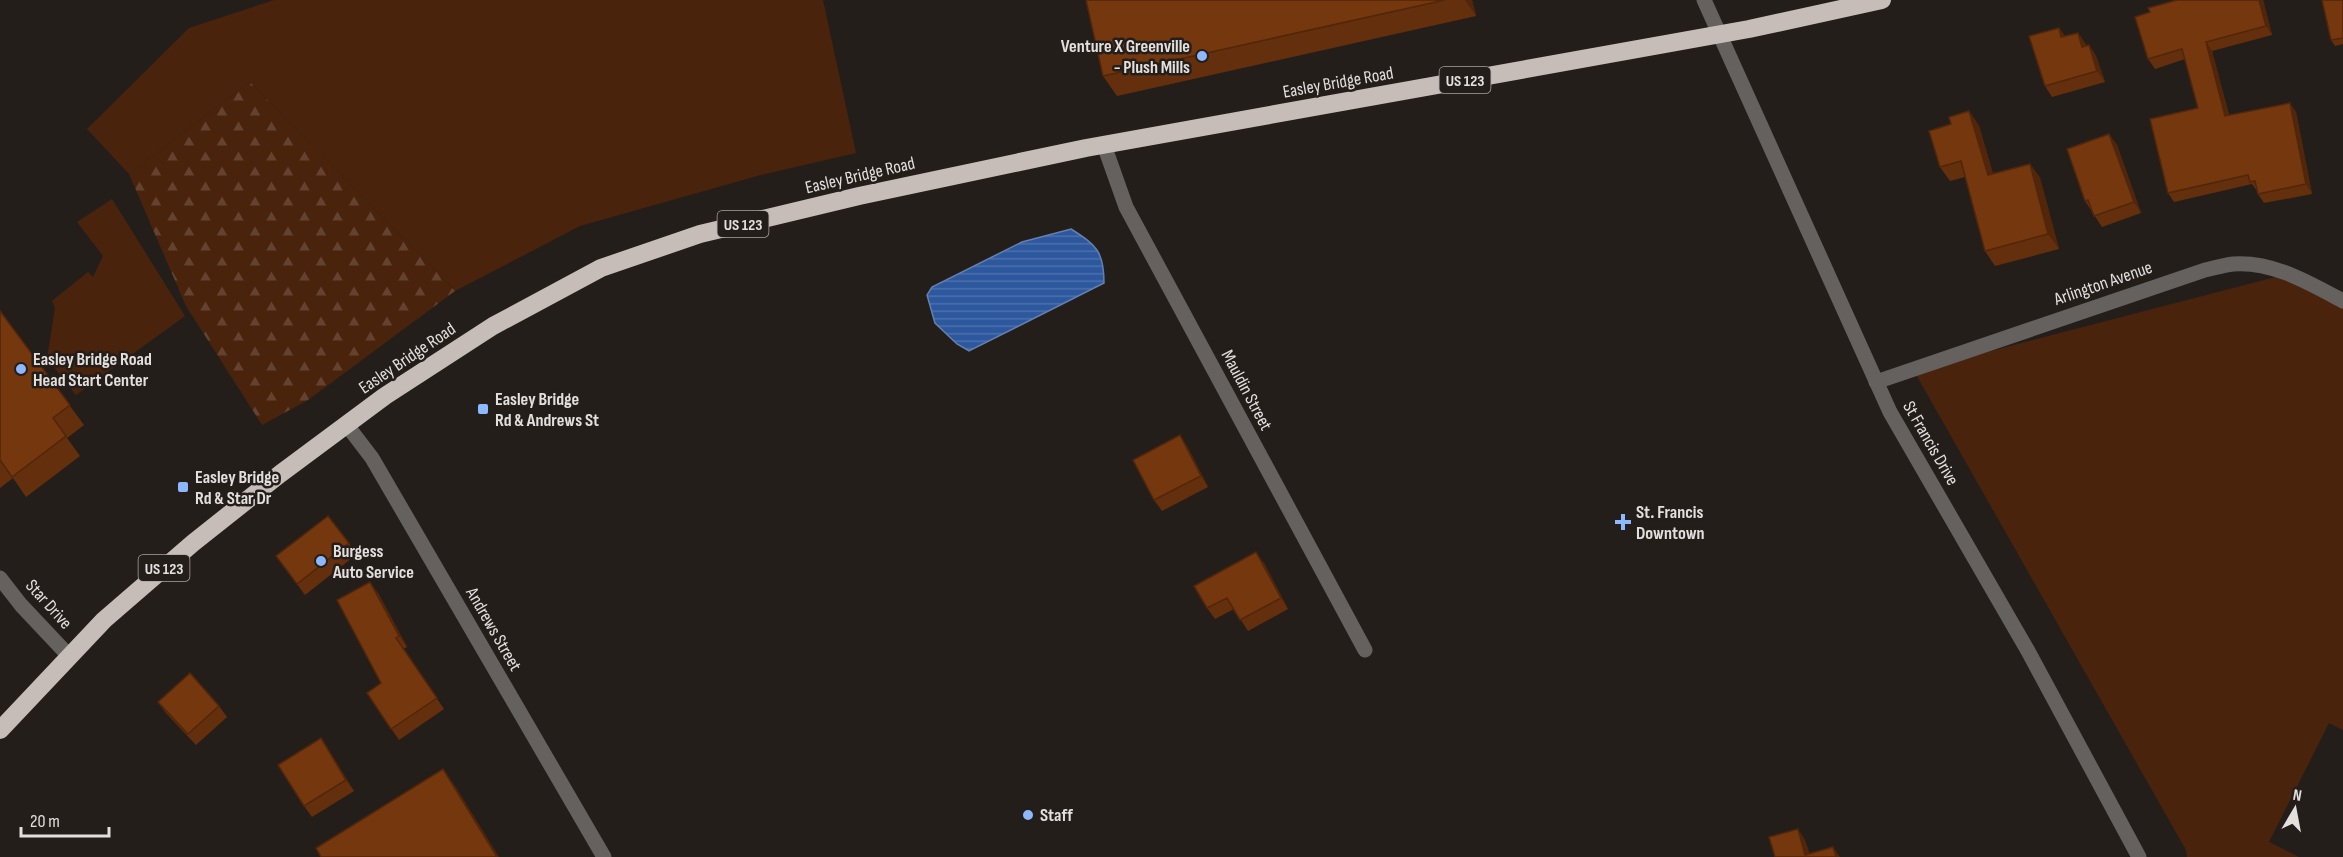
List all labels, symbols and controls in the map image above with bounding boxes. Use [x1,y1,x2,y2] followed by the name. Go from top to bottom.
[1061,36,1190,78] place label: Venture X Greenville - Plush Mills
[1195,49,1209,63] marker: Venture X Greenville - Plush Mills
[1281,62,1395,103] street label: Easley Bridge Road
[1440,67,1490,93] road number: US 123
[803,153,917,198] street label: Easley Bridge Road
[718,211,768,237] road number: US 123
[2050,257,2155,310] street label: Arlington Avenue
[355,318,460,398] street label: Easley Bridge Road
[1217,346,1277,434] street label: Mauldin Street
[33,349,152,391] place label: Easley Bridge Road Head Start Center
[14,362,28,376] marker: Easley Bridge Road Head Start Center
[495,389,599,431] place label: Easley Bridge Rd & Andrews St
[1898,397,1963,489] street label: St Francis Drive
[476,402,490,416] marker: Easley Bridge Rd & Andrews St
[195,467,279,509] place label: Easley Bridge Rd & Star Dr
[176,480,190,494] marker: Easley Bridge Rd & Star Dr
[1636,502,1705,544] place label: St. Francis Downtown
[1614,513,1632,531] marker: St. Francis Downtown
[332,541,414,583] place label: Burgess Auto Service
[314,554,328,568] marker: Burgess Auto Service
[138,555,190,581] road number: US 123
[21,575,76,633] street label: Star Drive
[461,583,526,675] street label: Andrews Street
[2265,779,2325,839] north arrow
[2291,786,2303,806] text: N
[21,800,110,838] scale bar
[1040,805,1073,826] place label: Staff
[1021,808,1035,822] marker: Staff
[30,811,60,832] text: 20 m

